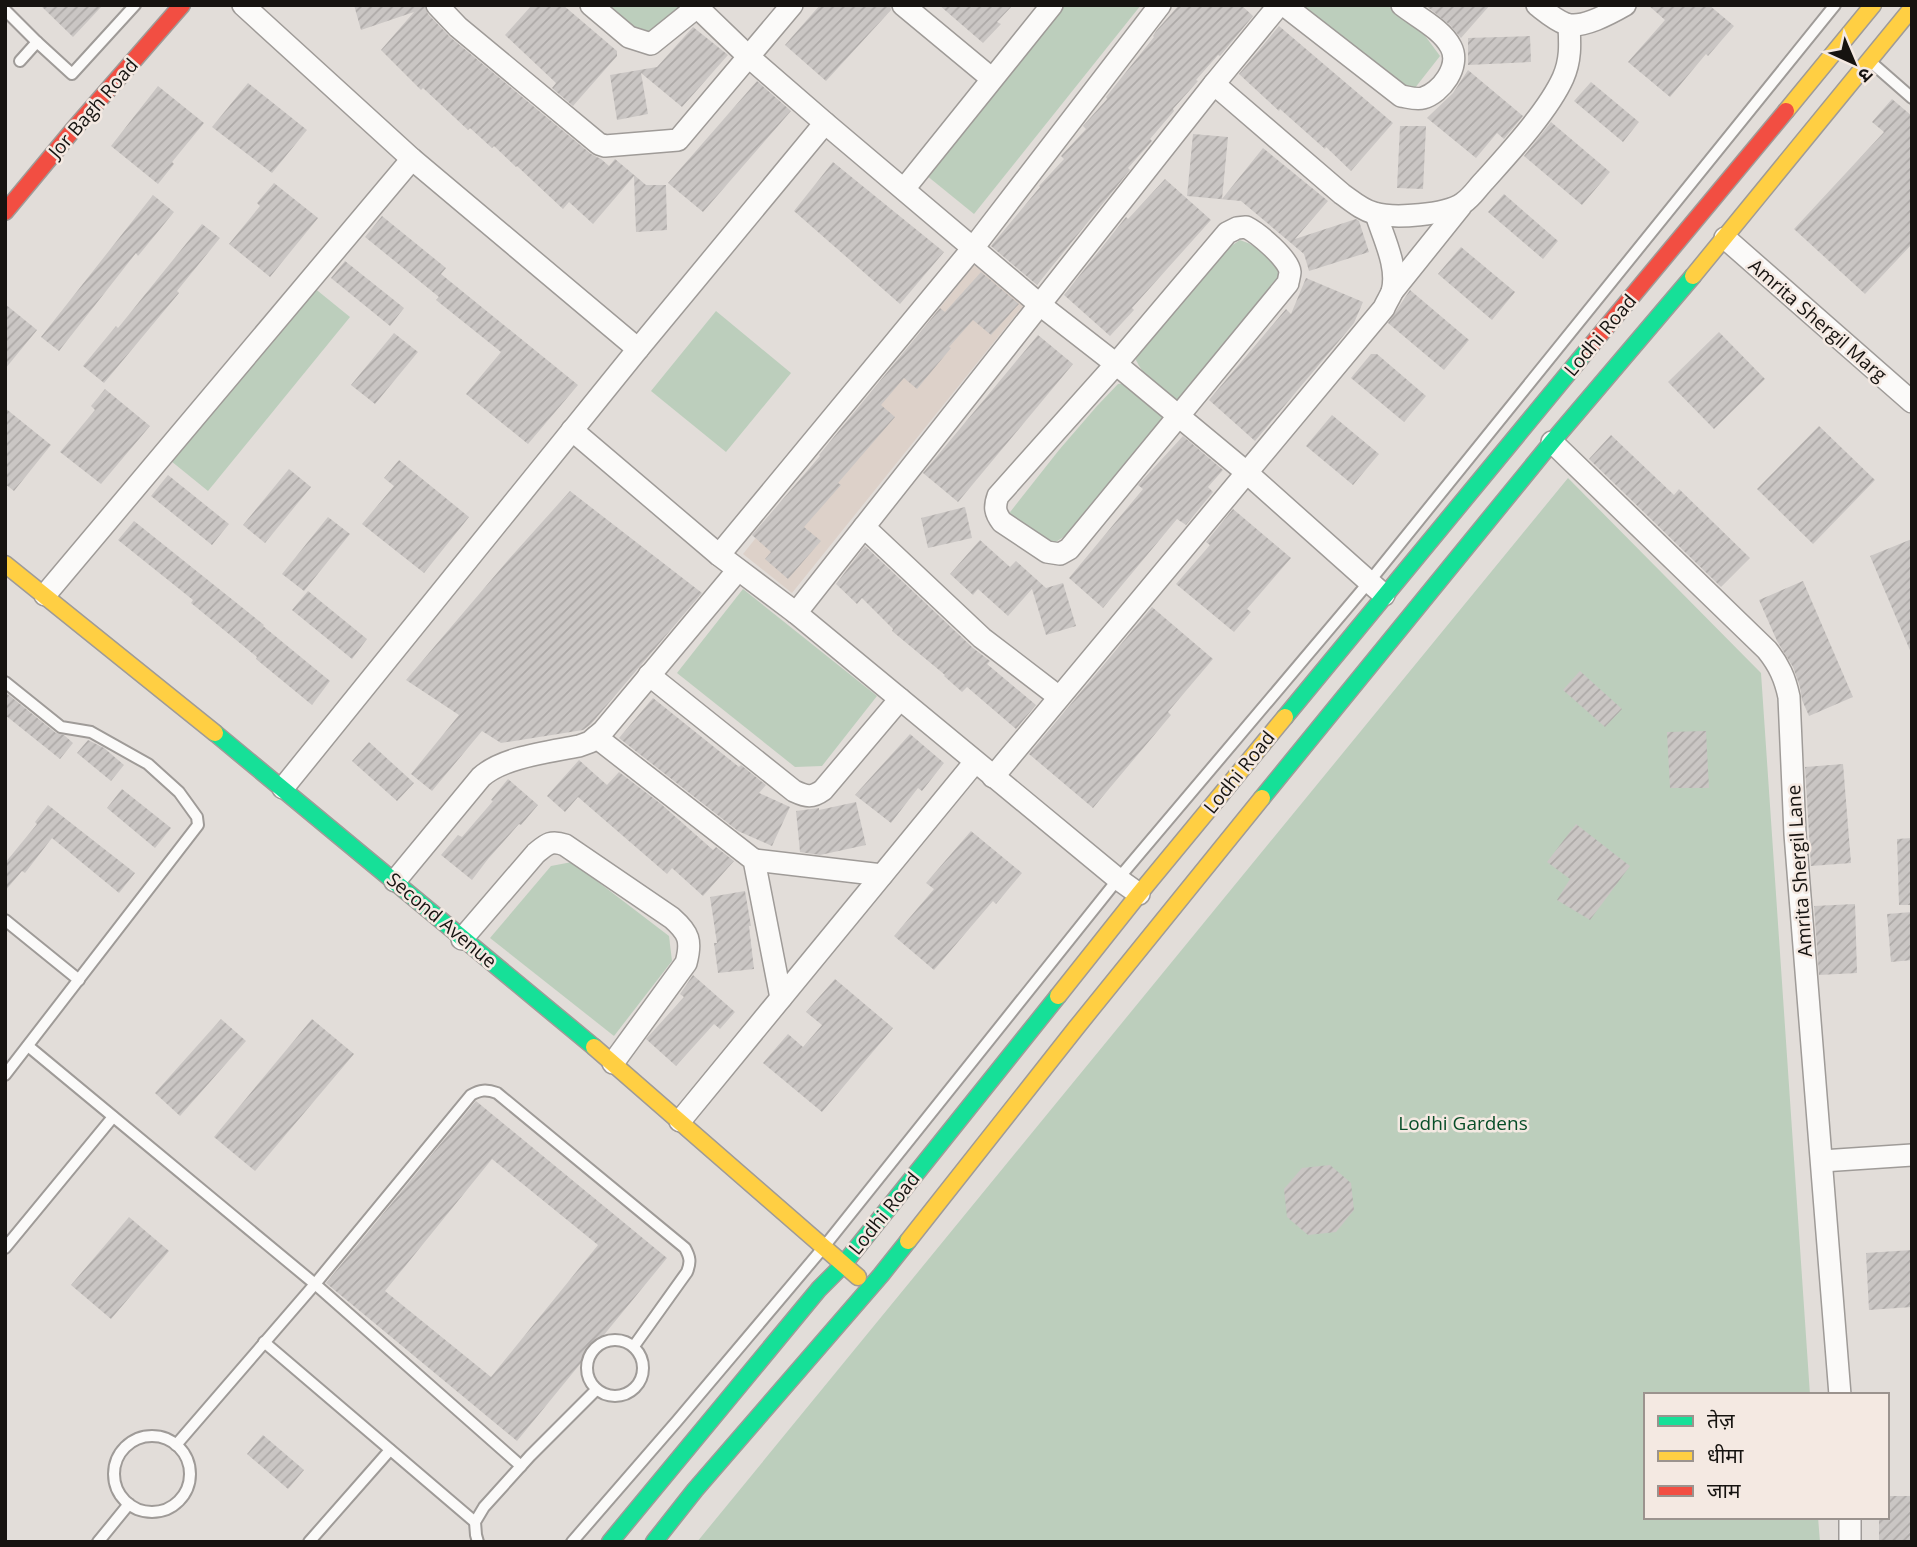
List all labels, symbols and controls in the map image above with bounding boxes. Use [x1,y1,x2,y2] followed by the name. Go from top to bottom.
[1819,28,1889,98] north arrow
[41,53,144,165] street label: Jor Bagh Road
[1852,62,1879,89] text: उ
[1743,253,1893,387] street label: Amrita Shergil Marg
[1558,288,1642,382] street label: Lodhi Road
[1198,725,1280,819] street label: Lodhi Road
[1780,784,1818,958] street label: Amrita Shergil Lane
[382,866,502,974] street label: Second Avenue
[1398,1110,1528,1136] park label: Lodhi Gardens
[843,1166,925,1260] street label: Lodhi Road
[1644,1393,1889,1519] legend
[1707,1406,1735,1434] text: तेज़
[1707,1441,1744,1469] text: धीमा
[1707,1476,1741,1504] text: जाम

